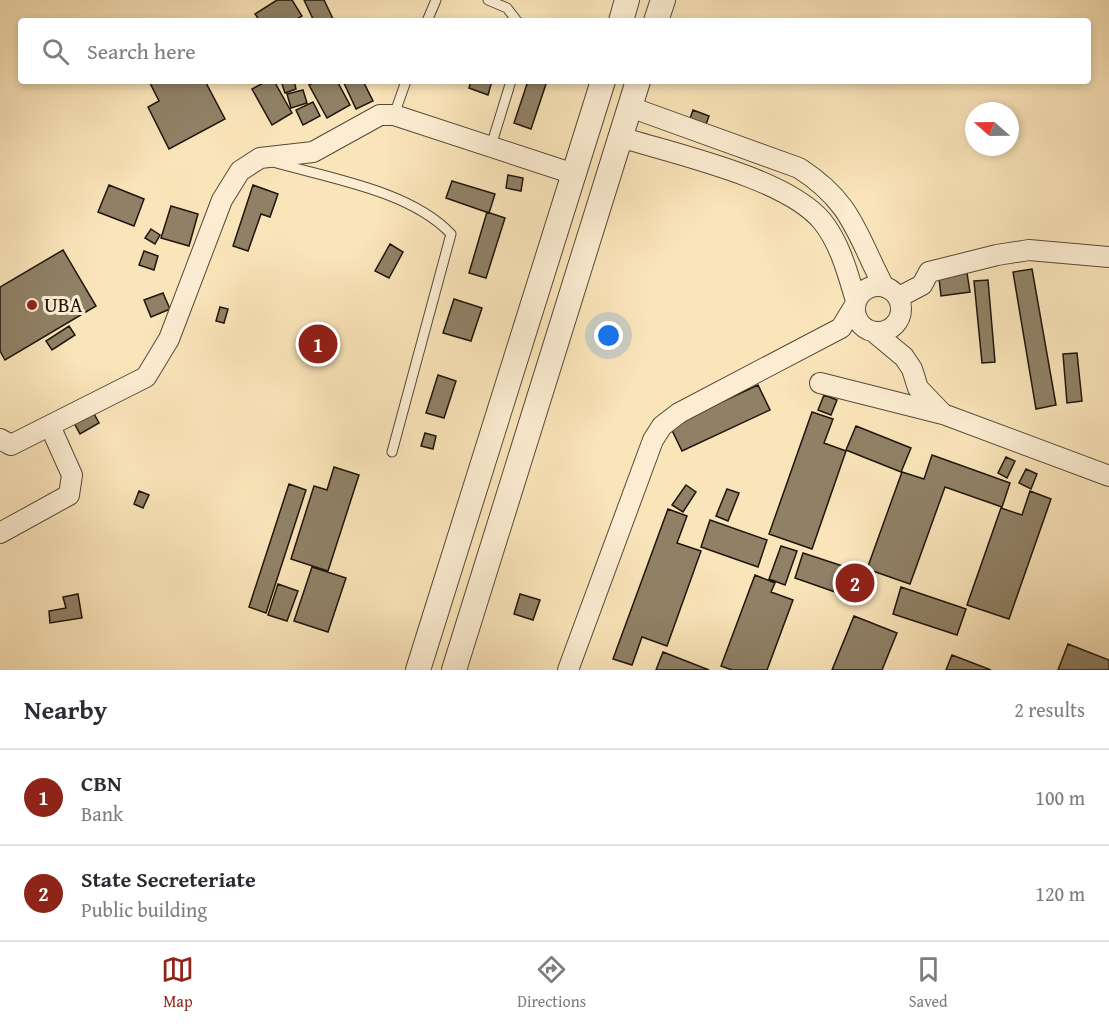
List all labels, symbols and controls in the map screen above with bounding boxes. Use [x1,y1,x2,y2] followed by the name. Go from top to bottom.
[18,18,1091,84] search box
[39,35,72,68] icon: search
[87,35,196,67] text: Search here
[965,102,1019,156] north arrow
[44,289,83,320] place label: UBA
[25,298,39,312] marker: UBA
[594,321,623,350] your location
[298,322,338,366] pin: 1
[836,560,874,606] pin: 2
[24,690,107,729] text: Nearby
[1014,695,1085,724] text: 2 results
[81,767,122,799] text: CBN
[38,783,49,812] text: 1
[1035,783,1085,812] text: 100 m
[81,799,123,828] text: Bank
[81,863,256,895] text: State Secreteriate
[38,879,49,908] text: 2
[1035,879,1085,908] text: 120 m
[81,895,207,924] text: Public building
[161,953,194,1013] tab: Map
[517,953,586,1013] tab: Directions
[909,953,948,1013] tab: Saved

